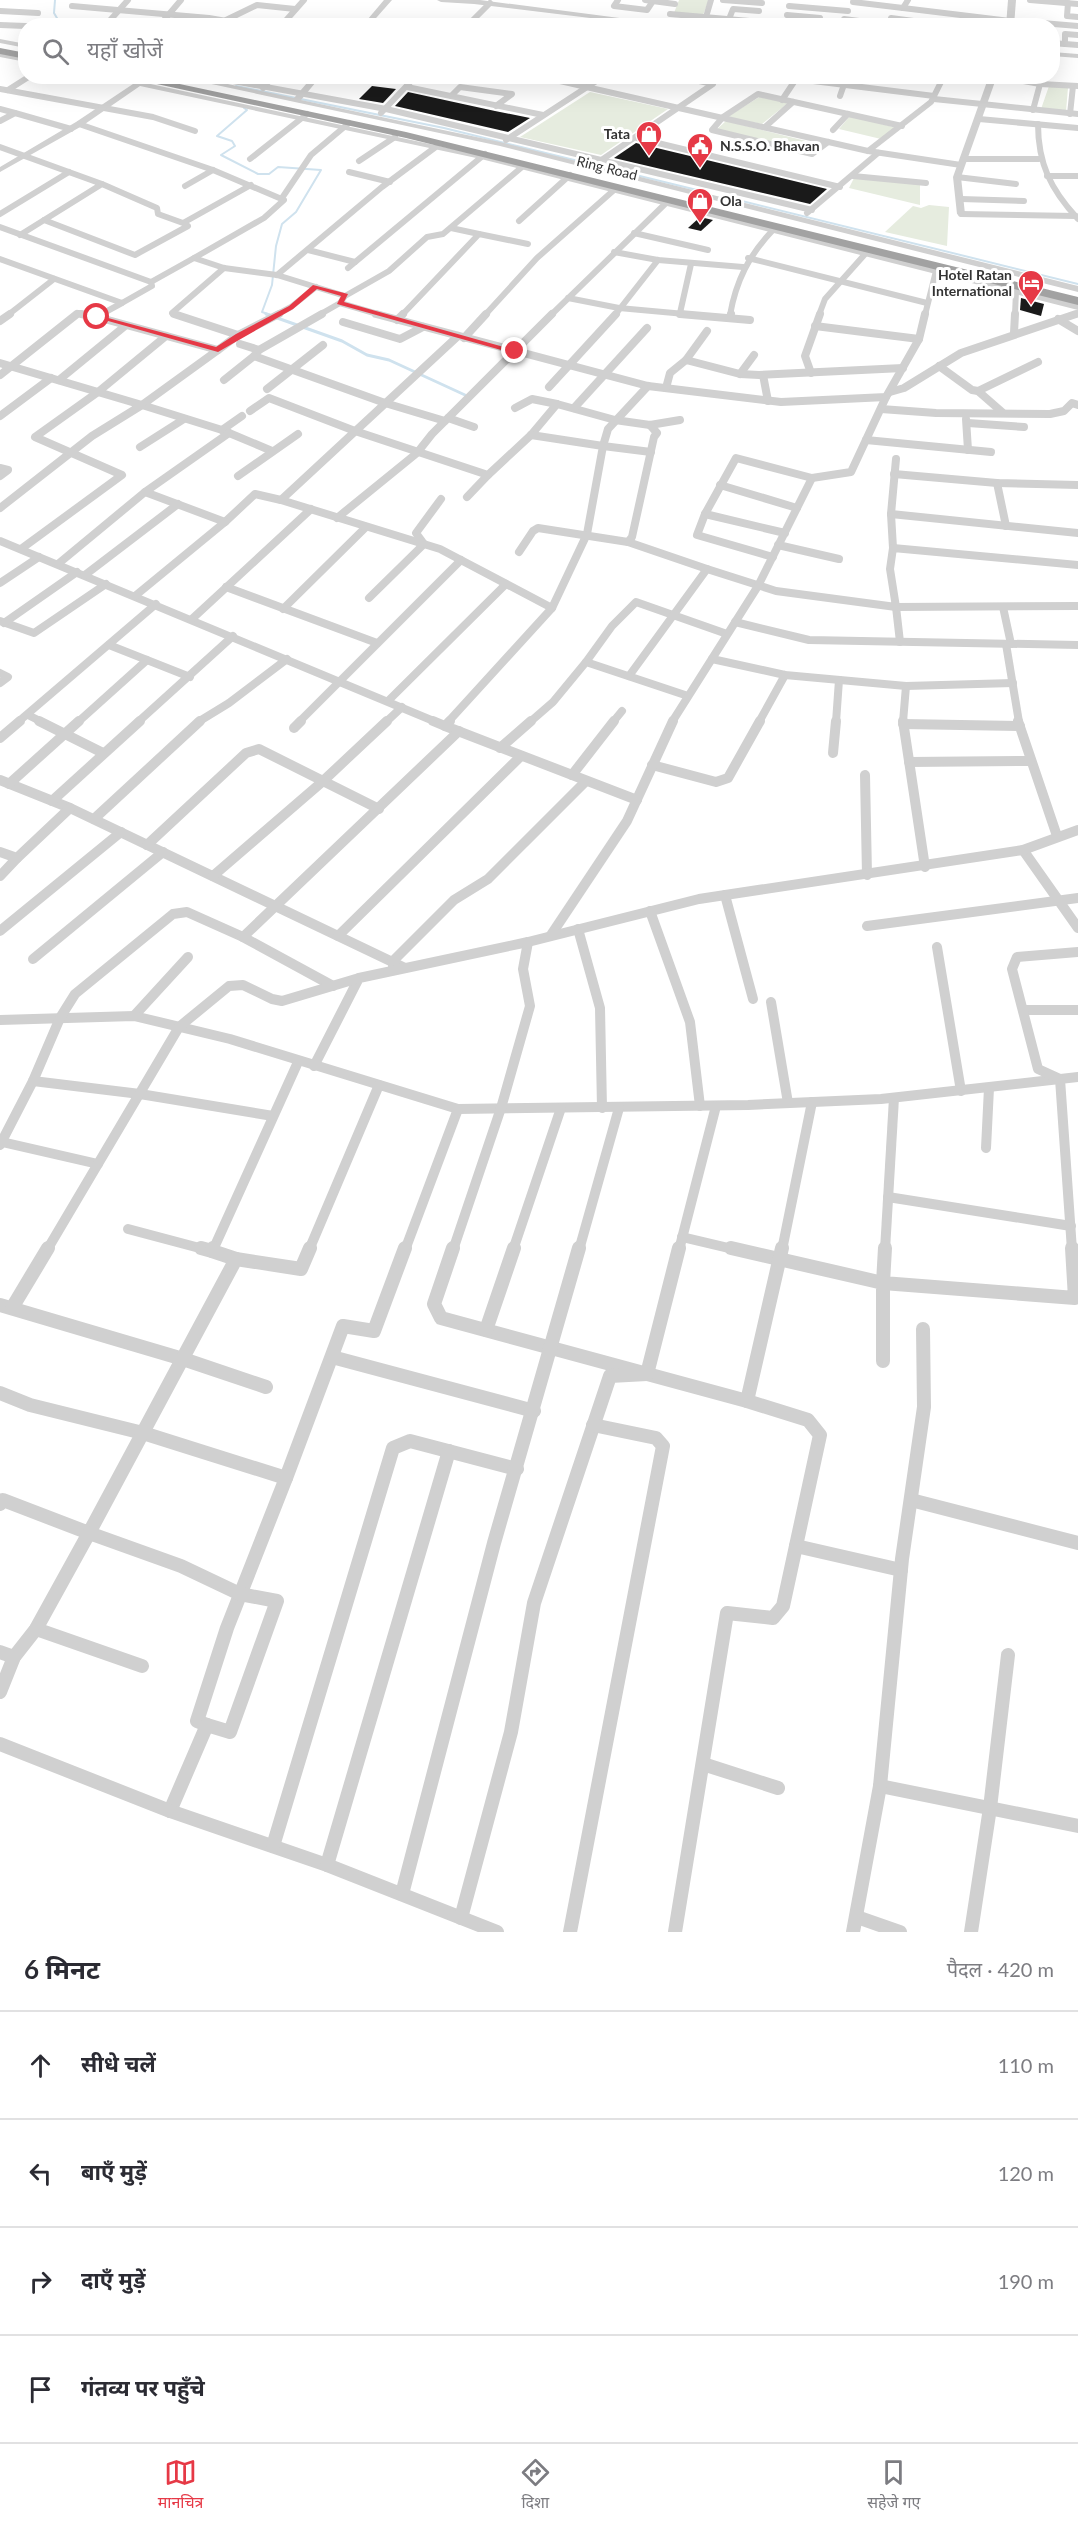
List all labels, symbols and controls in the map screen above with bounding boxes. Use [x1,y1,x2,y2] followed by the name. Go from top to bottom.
[18,18,1060,84] search box
[39,35,72,68] icon: search
[87,36,163,63] text: यहाँ खोजें
[634,119,664,157] shop icon: Tata
[604,125,630,142] place label: Tata
[685,131,715,169] public building icon: N.S.S.O. Bhavan
[720,137,820,154] place label: N.S.S.O. Bhavan
[575,152,639,183] street label: Ring Road
[685,186,715,224] shop icon: Ola
[720,192,742,209] place label: Ola
[932,266,1012,299] place label: Hotel Ratan International
[1016,268,1046,306] hotel icon: Hotel Ratan International
[83,303,109,329] route start
[501,337,527,363] route end
[24,1953,100,1985] text: 6 मिनट
[947,1957,1054,1981] text: पैदल · 420 m
[24,2049,57,2082] icon: ahead
[81,2050,156,2077] text: सीधे चलें
[998,2053,1054,2077] text: 110 m
[24,2157,57,2190] icon: left
[81,2158,147,2185] text: बाएँ मुड़ें
[998,2161,1054,2185] text: 120 m
[24,2265,57,2298] icon: right
[81,2266,145,2293] text: दाएँ मुड़ें
[998,2269,1054,2293] text: 190 m
[24,2373,57,2406] icon: arrive
[81,2374,205,2401] text: गंतव्य पर पहुँचे
[158,2456,203,2515] tab: मानचित्र
[519,2456,552,2515] tab: दिशा
[867,2456,920,2515] tab: सहेजे गए

